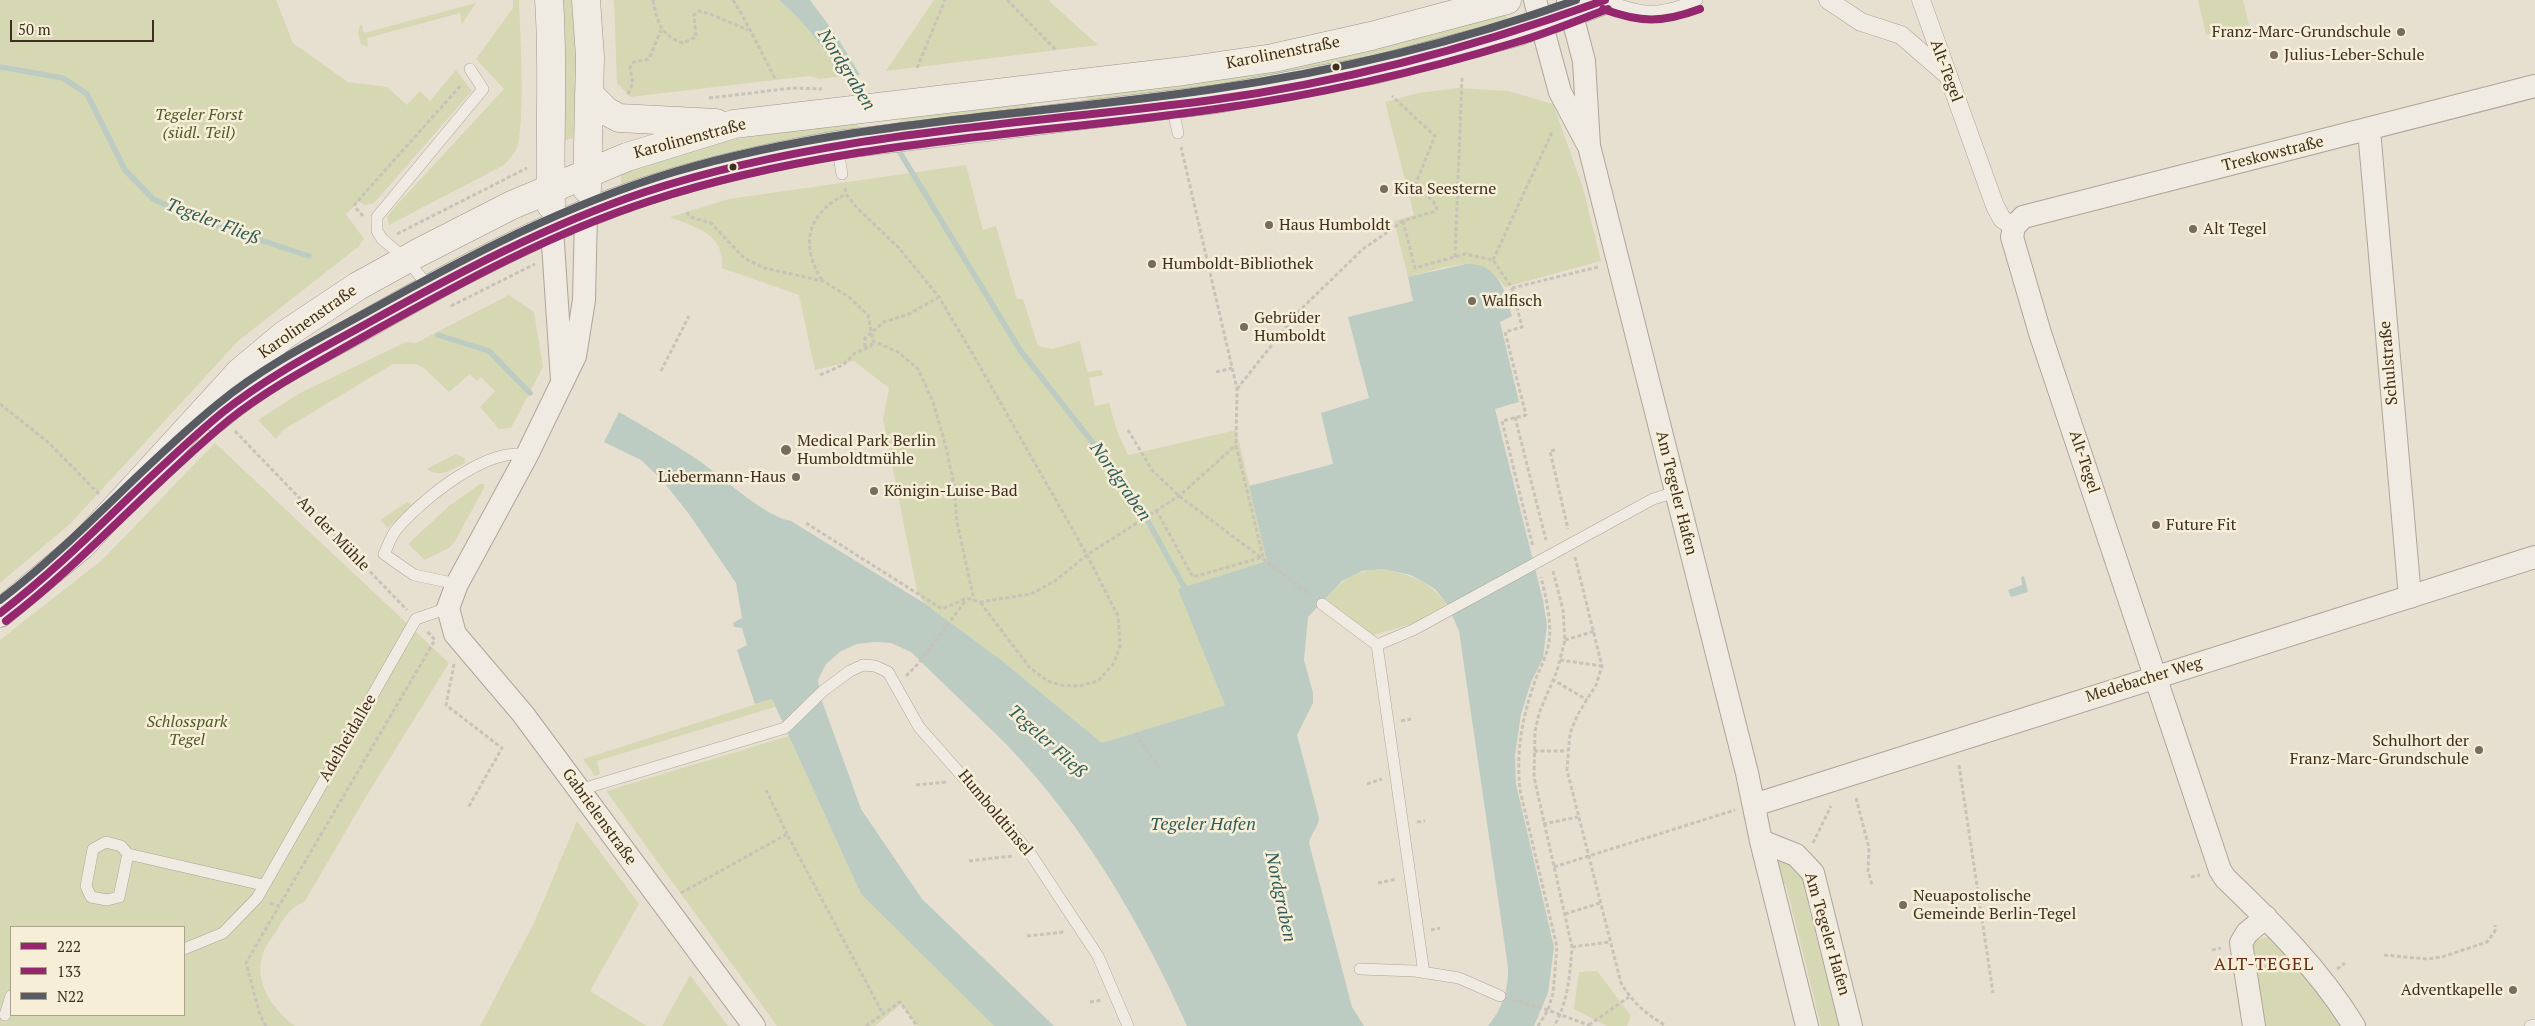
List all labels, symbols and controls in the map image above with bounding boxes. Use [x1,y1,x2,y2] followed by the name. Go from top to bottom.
[12,10,156,42] scale bar
[18,19,51,39] text: 50 m
[2212,22,2391,42] place label: Franz-Marc-Grundschule
[813,25,879,115] water label: Nordgraben
[2395,26,2407,38] marker: Franz-Marc-Grundschule
[1225,33,1341,73] street label: Karolinenstraße
[1926,37,1966,105] street label: Alt-Tegel
[2284,45,2425,65] place label: Julius-Leber-Schule
[2268,49,2280,61] marker: Julius-Leber-Schule
[1331,62,1341,72] unlabelled marker
[155,105,243,143] park label: Tegeler Forst (südl. Teil)
[632,115,748,163] street label: Karolinenstraße
[2220,132,2326,176] street label: Treskowstraße
[728,162,738,172] unlabelled marker
[1394,179,1496,199] place label: Kita Seesterne
[1378,183,1390,195] marker: Kita Seesterne
[163,194,263,250] water label: Tegeler Fließ
[1279,215,1391,235] place label: Haus Humboldt
[1263,219,1275,231] marker: Haus Humboldt
[2203,219,2267,239] place label: Alt Tegel
[2187,223,2199,235] marker: Alt Tegel
[1162,254,1313,274] place label: Humboldt-Bibliothek
[1146,258,1158,270] marker: Humboldt-Bibliothek
[255,281,361,363] street label: Karolinenstraße
[1482,291,1542,311] place label: Walfisch
[1466,295,1478,307] marker: Walfisch
[1254,308,1326,346] place label: Gebrüder Humboldt
[2376,320,2402,406] street label: Schulstraße
[1238,321,1250,333] marker: Gebrüder Humboldt
[2065,428,2103,496] street label: Alt-Tegel
[1651,429,1701,557] street label: Am Tegeler Hafen
[797,431,936,469] place label: Medical Park Berlin Humboldtmühle
[1085,438,1155,526] water label: Nordgraben
[779,443,793,457] marker: Medical Park Berlin Humboldtmühle
[658,467,786,487] place label: Liebermann-Haus
[790,471,802,483] marker: Liebermann-Haus
[884,481,1018,501] place label: Königin-Luise-Bad
[868,485,880,497] marker: Königin-Luise-Bad
[293,493,373,575] street label: An der Mühle
[2166,515,2237,535] place label: Future Fit
[2150,519,2162,531] marker: Future Fit
[2083,653,2205,707] street label: Medebacher Weg
[315,691,381,785] street label: Adelheidallee
[1003,701,1091,783] water label: Tegeler Fließ
[146,712,228,750] park label: Schlosspark Tegel
[2290,731,2469,769] place label: Schulhort der Franz-Marc-Grundschule
[2473,744,2485,756] marker: Schulhort der Franz-Marc-Grundschule
[558,765,640,869] street label: Gabrielenstraße
[954,766,1036,860] street label: Humboldtinsel
[1150,814,1256,836] water label: Tegeler Hafen
[1260,850,1300,944] water label: Nordgraben
[1800,870,1854,998] street label: Am Tegeler Hafen
[1913,886,2076,924] place label: Neuapostolische Gemeinde Berlin-Tegel
[1897,899,1909,911] marker: Neuapostolische Gemeinde Berlin-Tegel
[10,926,185,1016] legend
[57,936,81,956] text: 222
[2213,954,2315,976] district label: ALT-TEGEL
[57,961,81,981] text: 133
[2401,980,2503,1000] place label: Adventkapelle
[2507,984,2519,996] marker: Adventkapelle
[57,986,84,1006] text: N22

